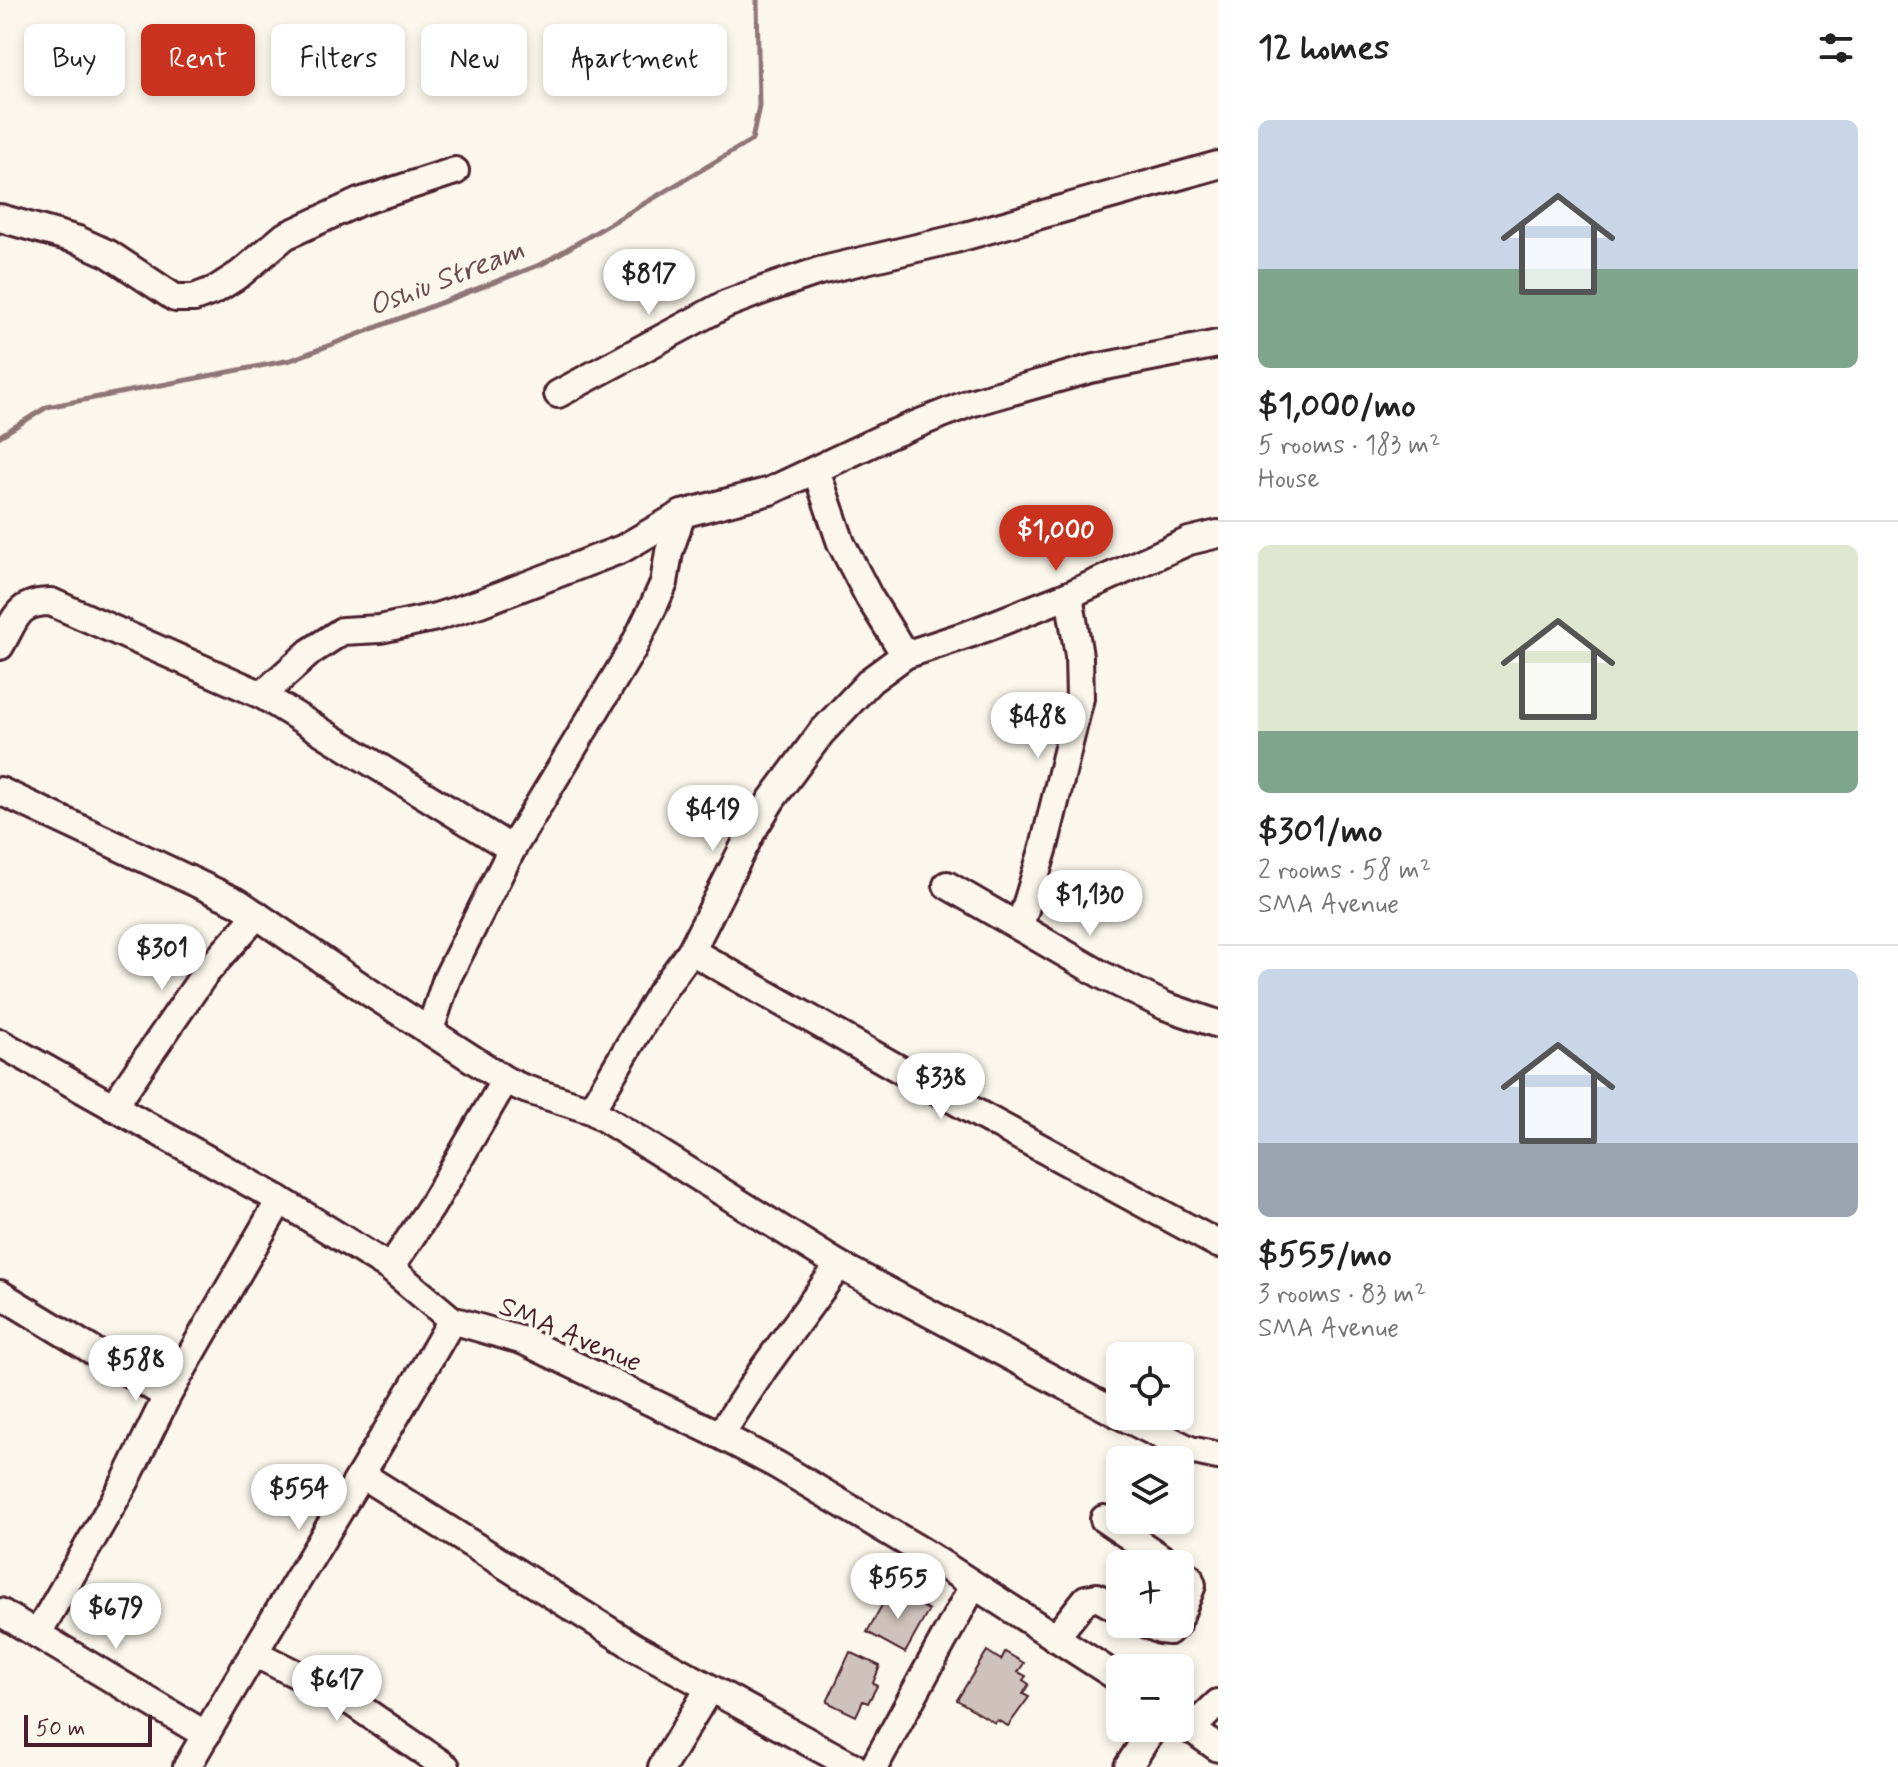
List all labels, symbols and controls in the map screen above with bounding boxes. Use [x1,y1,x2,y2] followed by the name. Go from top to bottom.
[24,24,125,96] chip: Buy
[141,24,255,96] chip: Rent
[271,24,405,96] chip: Filters
[421,24,527,96] chip: New
[543,24,727,96] chip: Apartment
[1258,26,1389,71] text: 12 homes
[1814,26,1858,70] icon: filters
[1486,172,1630,316] icon: home
[363,231,530,326] water label: Oshiu Stream
[602,249,696,317] pin: $817
[621,258,677,292] text: $817
[1258,384,1416,429] text: $1,000/mo
[1258,429,1441,463] text: 5 rooms · 183 m²
[1258,463,1319,497] text: House
[991,505,1121,573] pin: $1,000
[1017,514,1095,548] text: $1,000
[1486,597,1630,741] icon: home
[991,692,1085,760] pin: $488
[1009,701,1067,735] text: $488
[666,785,760,853] pin: $419
[685,794,741,828] text: $419
[1258,809,1382,854] text: $301/mo
[1258,854,1431,888] text: 2 rooms · 58 m²
[1025,870,1155,938] pin: $1,130
[1056,879,1124,913] text: $1,130
[1258,888,1399,922] text: SMA Avenue
[115,924,209,992] pin: $301
[136,933,188,967] text: $301
[1486,1021,1630,1165] icon: home
[894,1053,988,1121] pin: $338
[915,1062,967,1096] text: $338
[1258,1233,1392,1278] text: $555/mo
[1258,1278,1426,1312] text: 3 rooms · 83 m²
[493,1289,647,1382] street label: SMA Avenue
[1258,1312,1399,1346] text: SMA Avenue
[89,1335,183,1403] pin: $588
[1106,1342,1194,1742] map controls
[1106,1342,1194,1430] button: locate
[106,1344,166,1378] text: $588
[1106,1446,1194,1534] button: layers
[252,1464,346,1532] pin: $554
[269,1473,329,1507] text: $554
[1106,1550,1194,1638] button: +
[851,1553,945,1621] pin: $555
[868,1562,928,1596] text: $555
[69,1583,163,1651] pin: $679
[88,1592,144,1626] text: $679
[1106,1654,1194,1742] button: −
[290,1655,384,1723] pin: $617
[310,1664,364,1698] text: $617
[24,1711,152,1747] scale bar
[36,1715,85,1743] text: 50 m

